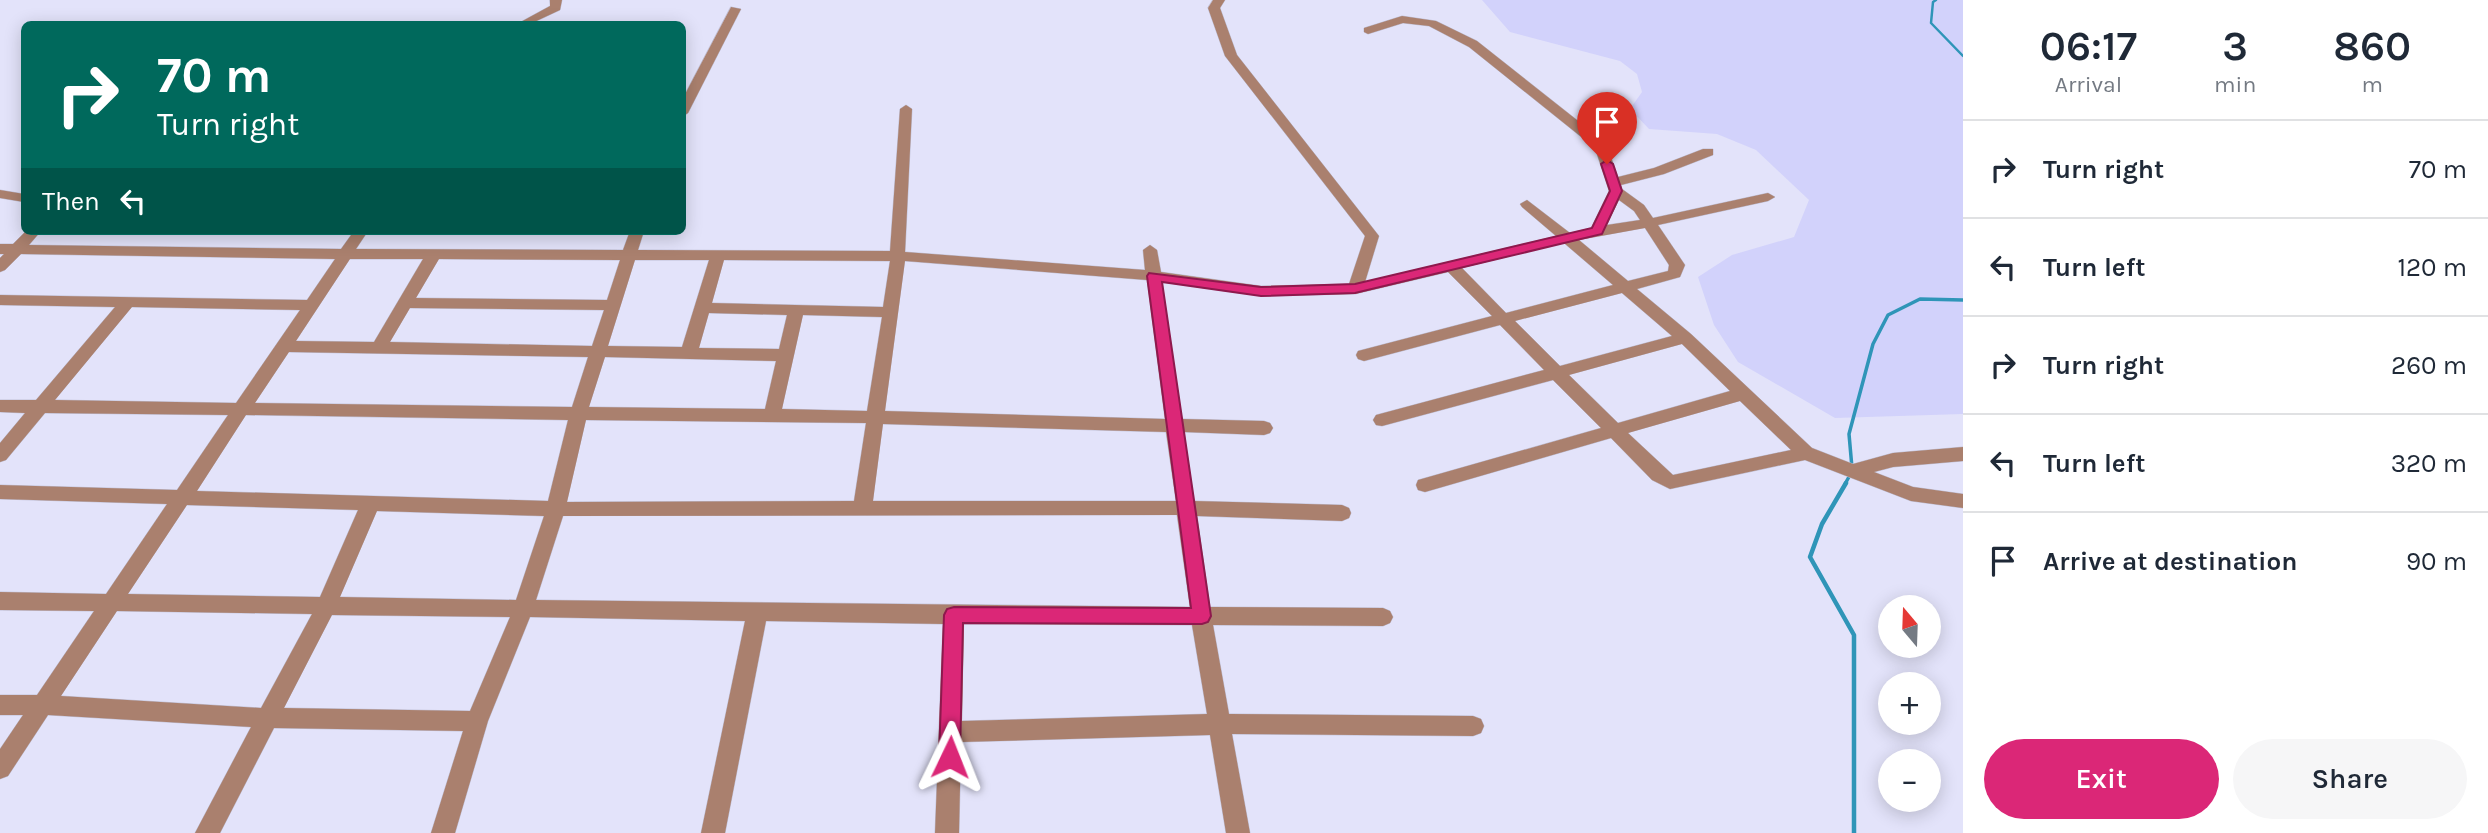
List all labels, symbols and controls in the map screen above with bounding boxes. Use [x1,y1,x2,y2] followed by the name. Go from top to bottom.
[2040,21,2137,71] text: 06:17
[2222,21,2248,71] text: 3
[2333,21,2411,71] text: 860
[157,47,271,104] text: 70 m
[42,49,133,140] icon: right
[2055,71,2122,98] text: Arrival
[2214,71,2256,98] text: min
[2361,71,2383,98] text: m
[1577,92,1637,164] pin
[1588,103,1626,141] icon: arrive
[157,106,299,143] text: Turn right
[1984,150,2022,188] icon: right
[2043,154,2164,185] text: Turn right
[2409,154,2467,185] text: 70 m
[114,182,152,220] icon: left
[42,186,100,217] text: Then
[1984,248,2022,286] icon: left
[2043,252,2145,283] text: Turn left
[2397,252,2467,283] text: 120 m
[1984,346,2022,384] icon: right
[2043,350,2164,381] text: Turn right
[2391,350,2467,381] text: 260 m
[1984,444,2022,482] icon: left
[2043,448,2145,479] text: Turn left
[2391,448,2467,479] text: 320 m
[1984,542,2022,580] icon: arrive
[2043,546,2297,577] text: Arrive at destination
[2406,546,2467,577] text: 90 m
[1878,595,1941,658] north arrow
[1878,595,1941,812] map controls
[1878,672,1941,735] button: +
[913,720,987,794] position arrow
[1984,739,2219,819] button: Exit
[2233,739,2467,819] button: Share
[1878,749,1941,812] button: −

